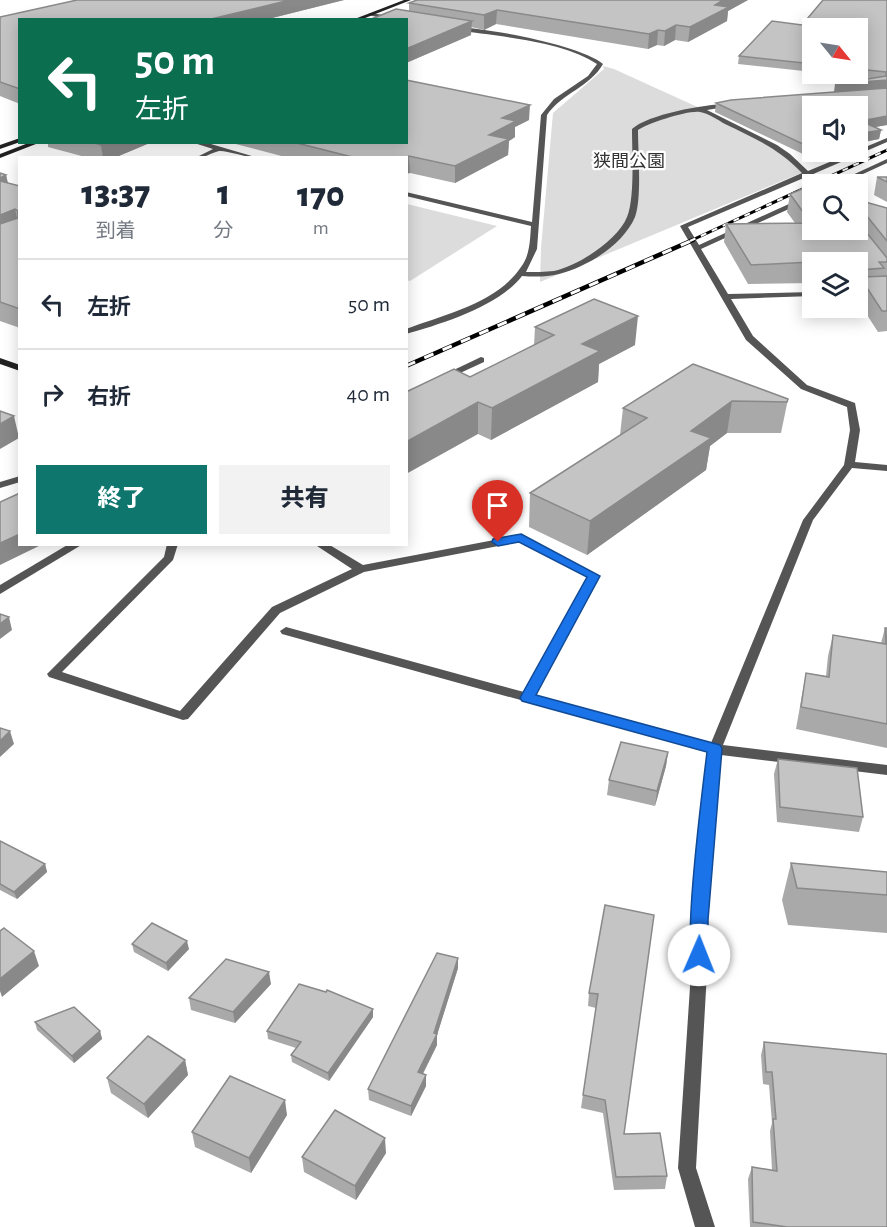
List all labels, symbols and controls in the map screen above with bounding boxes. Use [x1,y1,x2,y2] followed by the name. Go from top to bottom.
[802,18,868,84] north arrow
[802,18,868,318] map controls
[135,40,215,82] text: 50 m
[36,42,114,120] icon: left
[135,96,189,123] text: 左折
[802,96,868,162] button: sound
[593,152,665,171] park label: 狭間公園
[802,174,868,240] button: search
[81,175,150,211] text: 13:37
[217,175,230,211] text: 1
[297,177,345,213] text: 170
[313,218,329,238] text: m
[96,221,136,241] text: 到着
[214,221,234,241] text: 分
[802,252,868,318] button: layers
[36,288,69,321] icon: left
[348,293,390,315] text: 50 m
[87,296,131,318] text: 左折
[36,378,69,411] icon: right
[347,383,390,405] text: 40 m
[87,386,131,408] text: 右折
[36,465,207,534] button: 終了
[219,465,390,534] button: 共有
[472,480,523,542] pin
[481,489,514,522] icon: arrive
[667,923,731,987] position arrow

